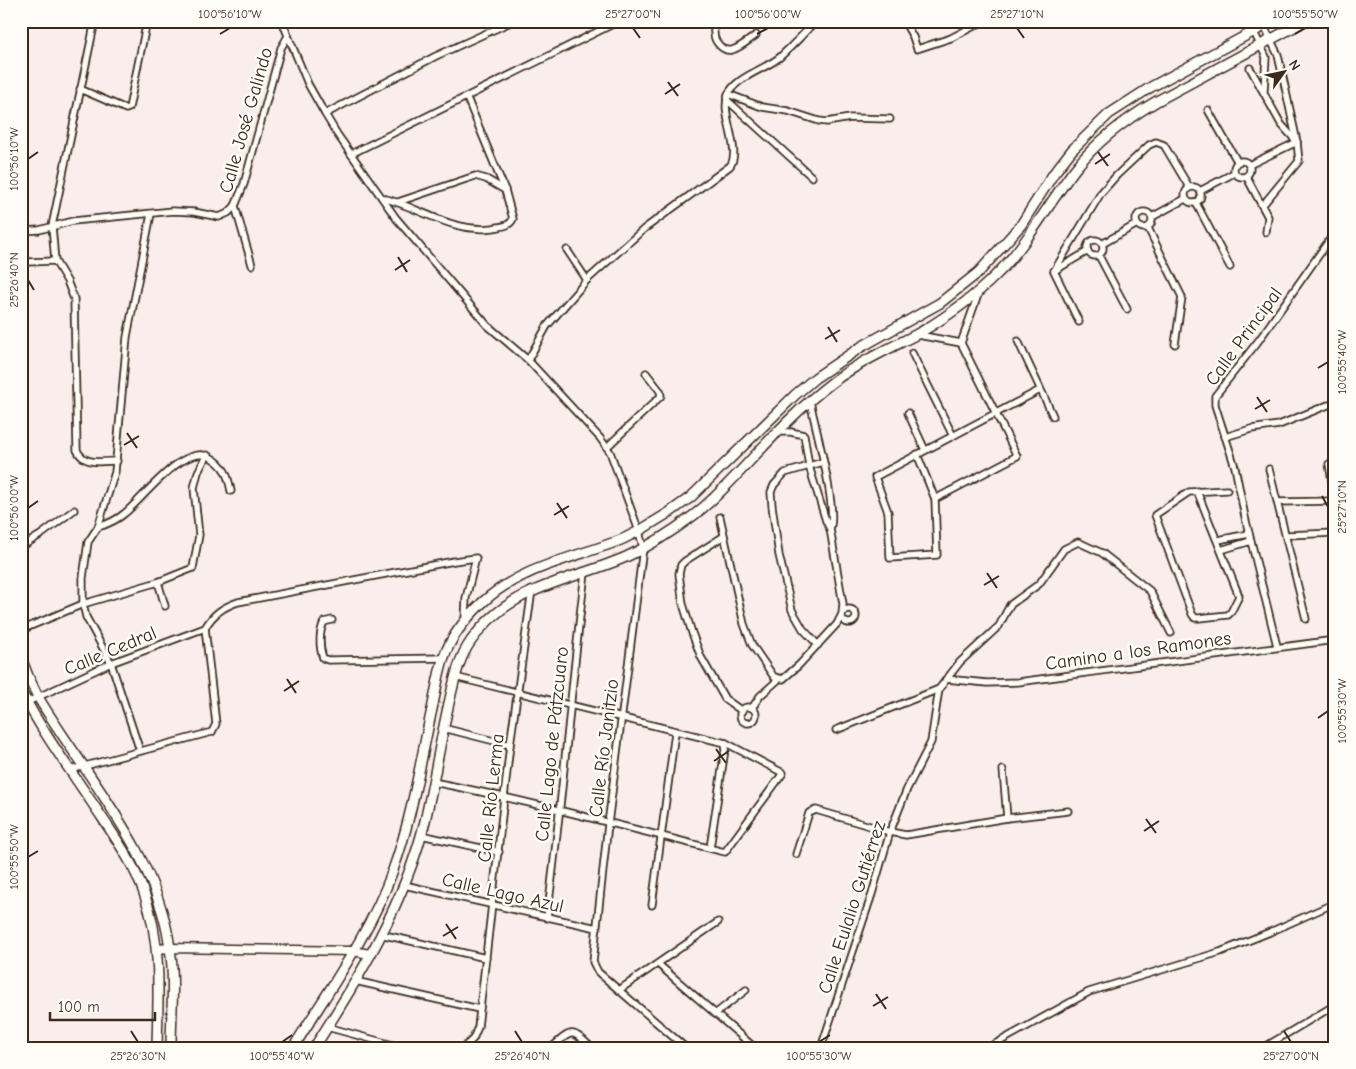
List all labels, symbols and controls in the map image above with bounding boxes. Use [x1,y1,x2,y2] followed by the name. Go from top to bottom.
[198,7,262,21] text: 100°56'10"W
[605,7,661,21] text: 25°27'00"N
[735,7,802,21] text: 100°56'00"W
[990,7,1044,21] text: 25°27'10"N
[1272,7,1338,21] text: 100°55'50"W
[215,45,277,196] street label: Calle José Galindo
[1258,48,1308,98] north arrow
[1285,57,1304,74] text: N
[7,127,21,191] text: 100°56'10"W
[7,252,21,308] text: 25°26'40"N
[1201,283,1287,390] street label: Calle Principal
[1335,329,1349,394] text: 100°55'40"W
[7,474,21,541] text: 100°56'00"W
[1335,480,1349,534] text: 25°27'10"N
[61,622,160,680] street label: Calle Cedral
[1044,627,1233,675] street label: Camino a los Ramones
[531,646,573,843] street label: Calle Lago de Pátzcuaro
[585,678,623,818] street label: Calle Río Janitzio
[1335,678,1349,743] text: 100°55'30"W
[473,733,509,864] street label: Calle Río Lerma
[814,818,890,997] street label: Calle Eulalio Gutiérrez
[7,824,21,890] text: 100°55'50"W
[440,868,566,918] street label: Calle Lago Azul
[50,989,155,1021] scale bar
[58,998,100,1016] text: 100 m
[110,1049,166,1063] text: 25°26'30"N
[250,1049,315,1063] text: 100°55'40"W
[494,1049,550,1063] text: 25°26'40"N
[787,1049,852,1063] text: 100°55'30"W
[1263,1049,1319,1063] text: 25°27'00"N

